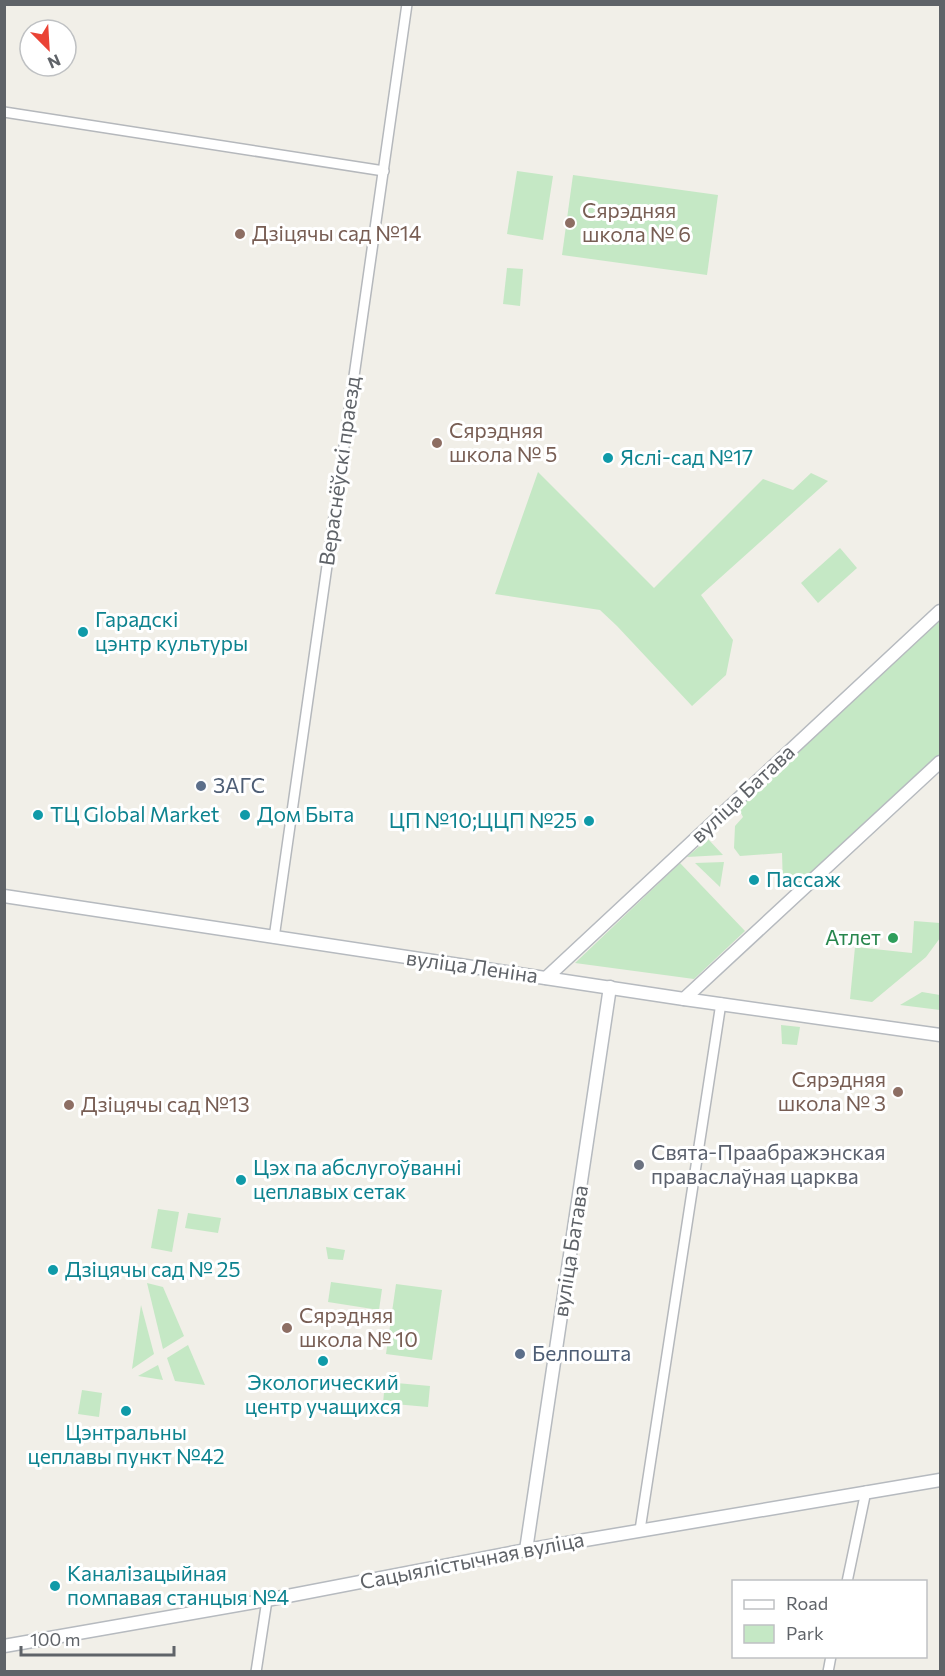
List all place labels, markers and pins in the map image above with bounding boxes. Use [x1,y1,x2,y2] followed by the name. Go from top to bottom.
[582,197,691,246] place label: Сярэдняя школа № 6
[563,216,577,230] marker: Сярэдняя школа № 6
[252,220,422,245] place label: Дзіцячы сад №14
[233,227,247,241] marker: Дзіцячы сад №14
[449,417,557,466] place label: Сярэдняя школа № 5
[430,436,444,450] marker: Сярэдняя школа № 5
[620,444,753,469] place label: Яслі-сад №17
[601,451,615,465] marker: Яслі-сад №17
[95,606,248,655] place label: Гарадскі цэнтр культуры
[76,625,90,639] marker: Гарадскі цэнтр культуры
[213,772,265,797] place label: ЗАГС
[194,779,208,793] marker: ЗАГС
[50,801,219,826] place label: ТЦ Global Market
[257,801,354,826] place label: Дом Быта
[389,807,577,832] place label: ЦП №10;ЦЦП №25
[31,808,45,822] marker: ТЦ Global Market
[238,808,252,822] marker: Дом Быта
[582,814,596,828] marker: ЦП №10;ЦЦП №25
[766,866,841,891] place label: Пассаж
[747,873,761,887] marker: Пассаж
[825,924,881,949] place label: Атлет
[886,931,900,945] marker: Атлет
[778,1066,886,1115] place label: Сярэдняя школа № 3
[891,1085,905,1099] marker: Сярэдняя школа № 3
[81,1091,250,1116] place label: Дзіцячы сад №13
[62,1098,76,1112] marker: Дзіцячы сад №13
[651,1139,886,1188] place label: Свята-Праабражэнская праваслаўная царква
[253,1154,462,1203] place label: Цэх па абслугоўванні цеплавых сетак
[632,1158,646,1172] marker: Свята-Праабражэнская праваслаўная царква
[234,1173,248,1187] marker: Цэх па абслугоўванні цеплавых сетак
[65,1256,241,1281] place label: Дзіцячы сад № 25
[46,1263,60,1277] marker: Дзіцячы сад № 25
[299,1302,418,1351] place label: Сярэдняя школа № 10
[280,1321,294,1335] marker: Сярэдняя школа № 10
[532,1340,631,1365] place label: Белпошта
[513,1347,527,1361] marker: Белпошта
[316,1354,330,1368] marker: Экологический центр учащихся
[245,1369,401,1418] place label: Экологический центр учащихся
[119,1404,133,1418] marker: Цэнтральны цеплавы пункт №42
[27,1419,225,1468] place label: Цэнтральны цеплавы пункт №42
[67,1560,290,1609] place label: Каналізацыйная помпавая станцыя №4
[48,1579,62,1593] marker: Каналізацыйная помпавая станцыя №4

